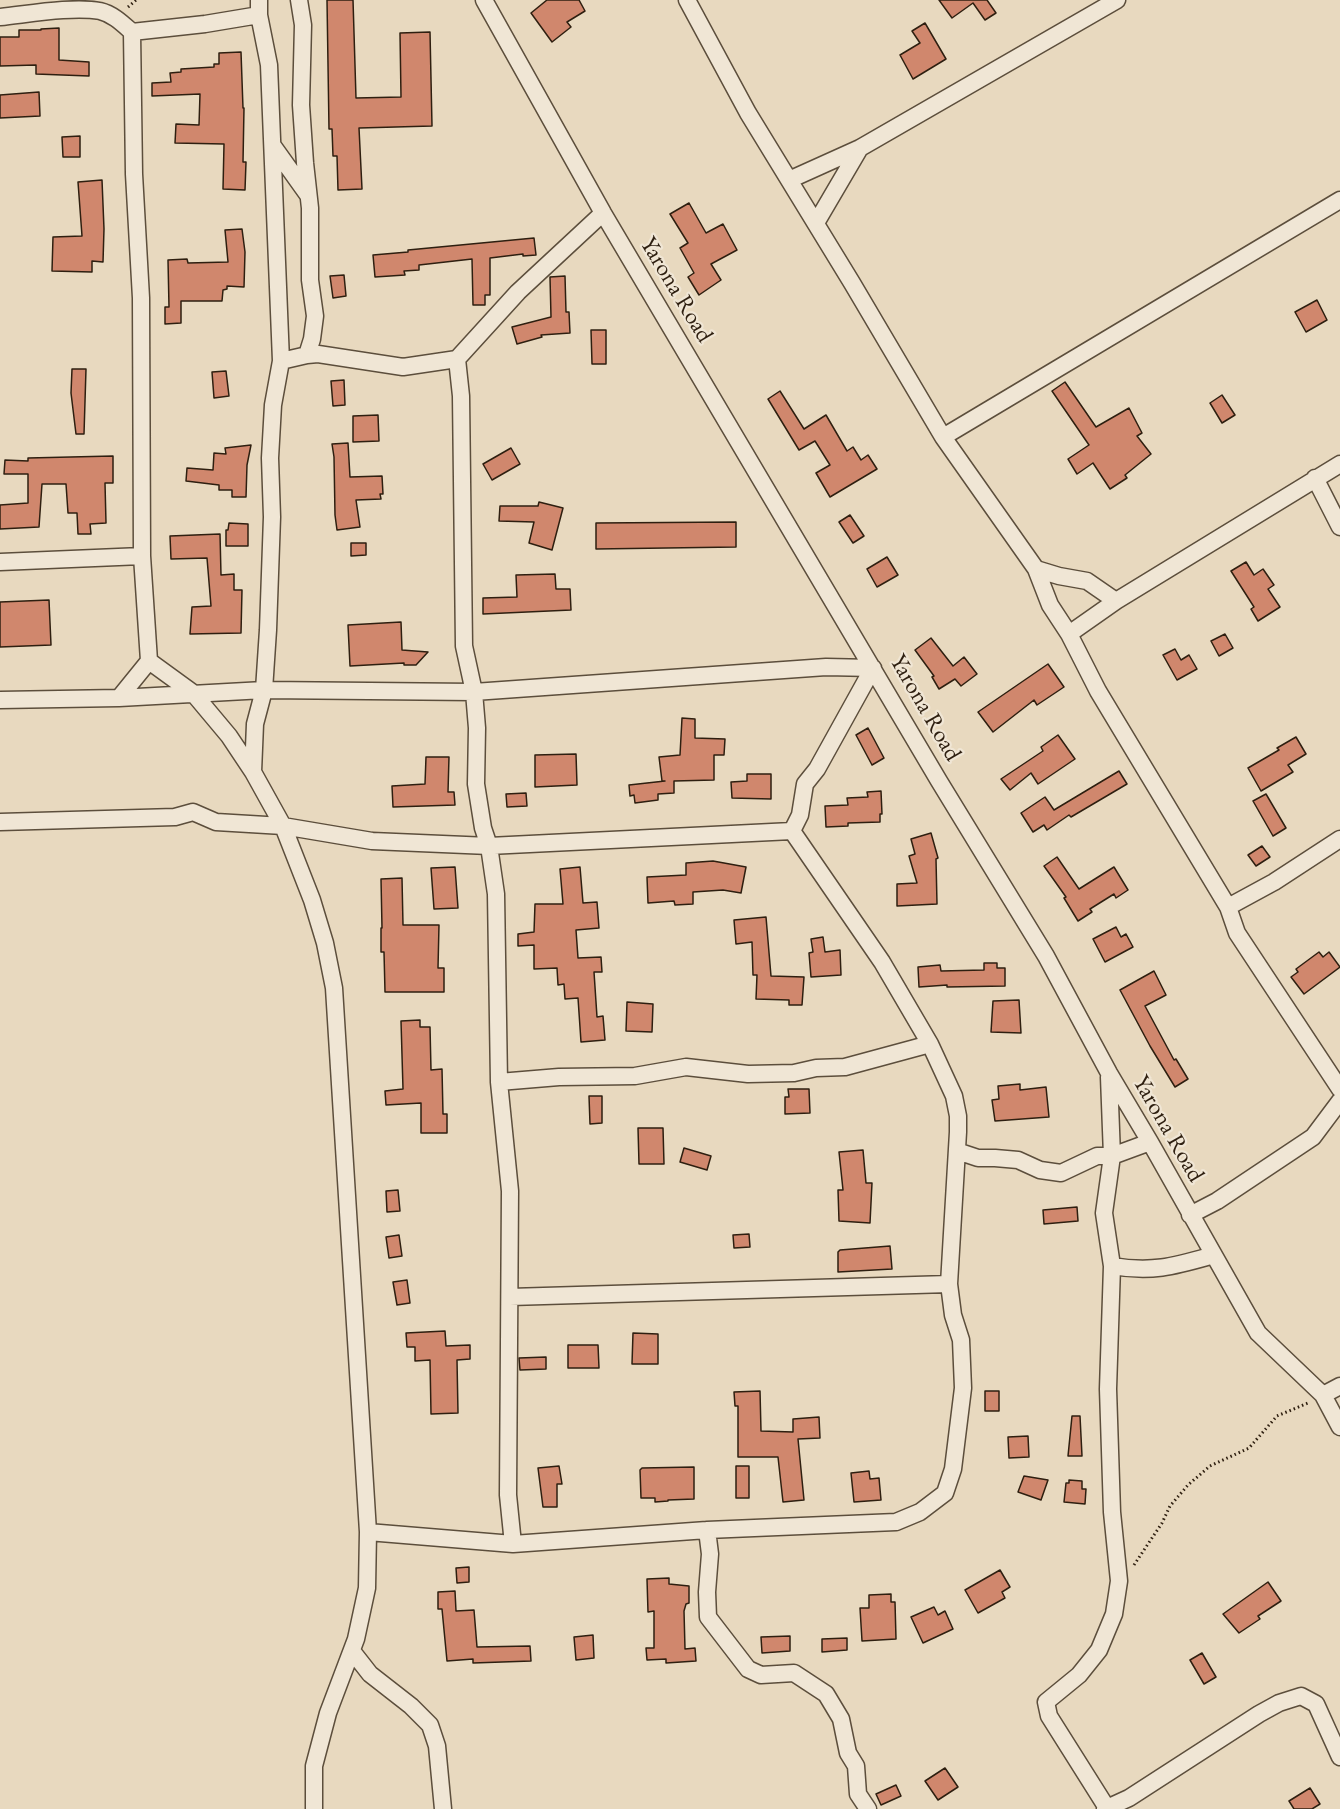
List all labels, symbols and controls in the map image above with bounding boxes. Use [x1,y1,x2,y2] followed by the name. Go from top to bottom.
[633,232,719,348] street label: Yarona Road
[883,650,967,766] street label: Yarona Road
[1126,1071,1210,1187] street label: Yarona Road

